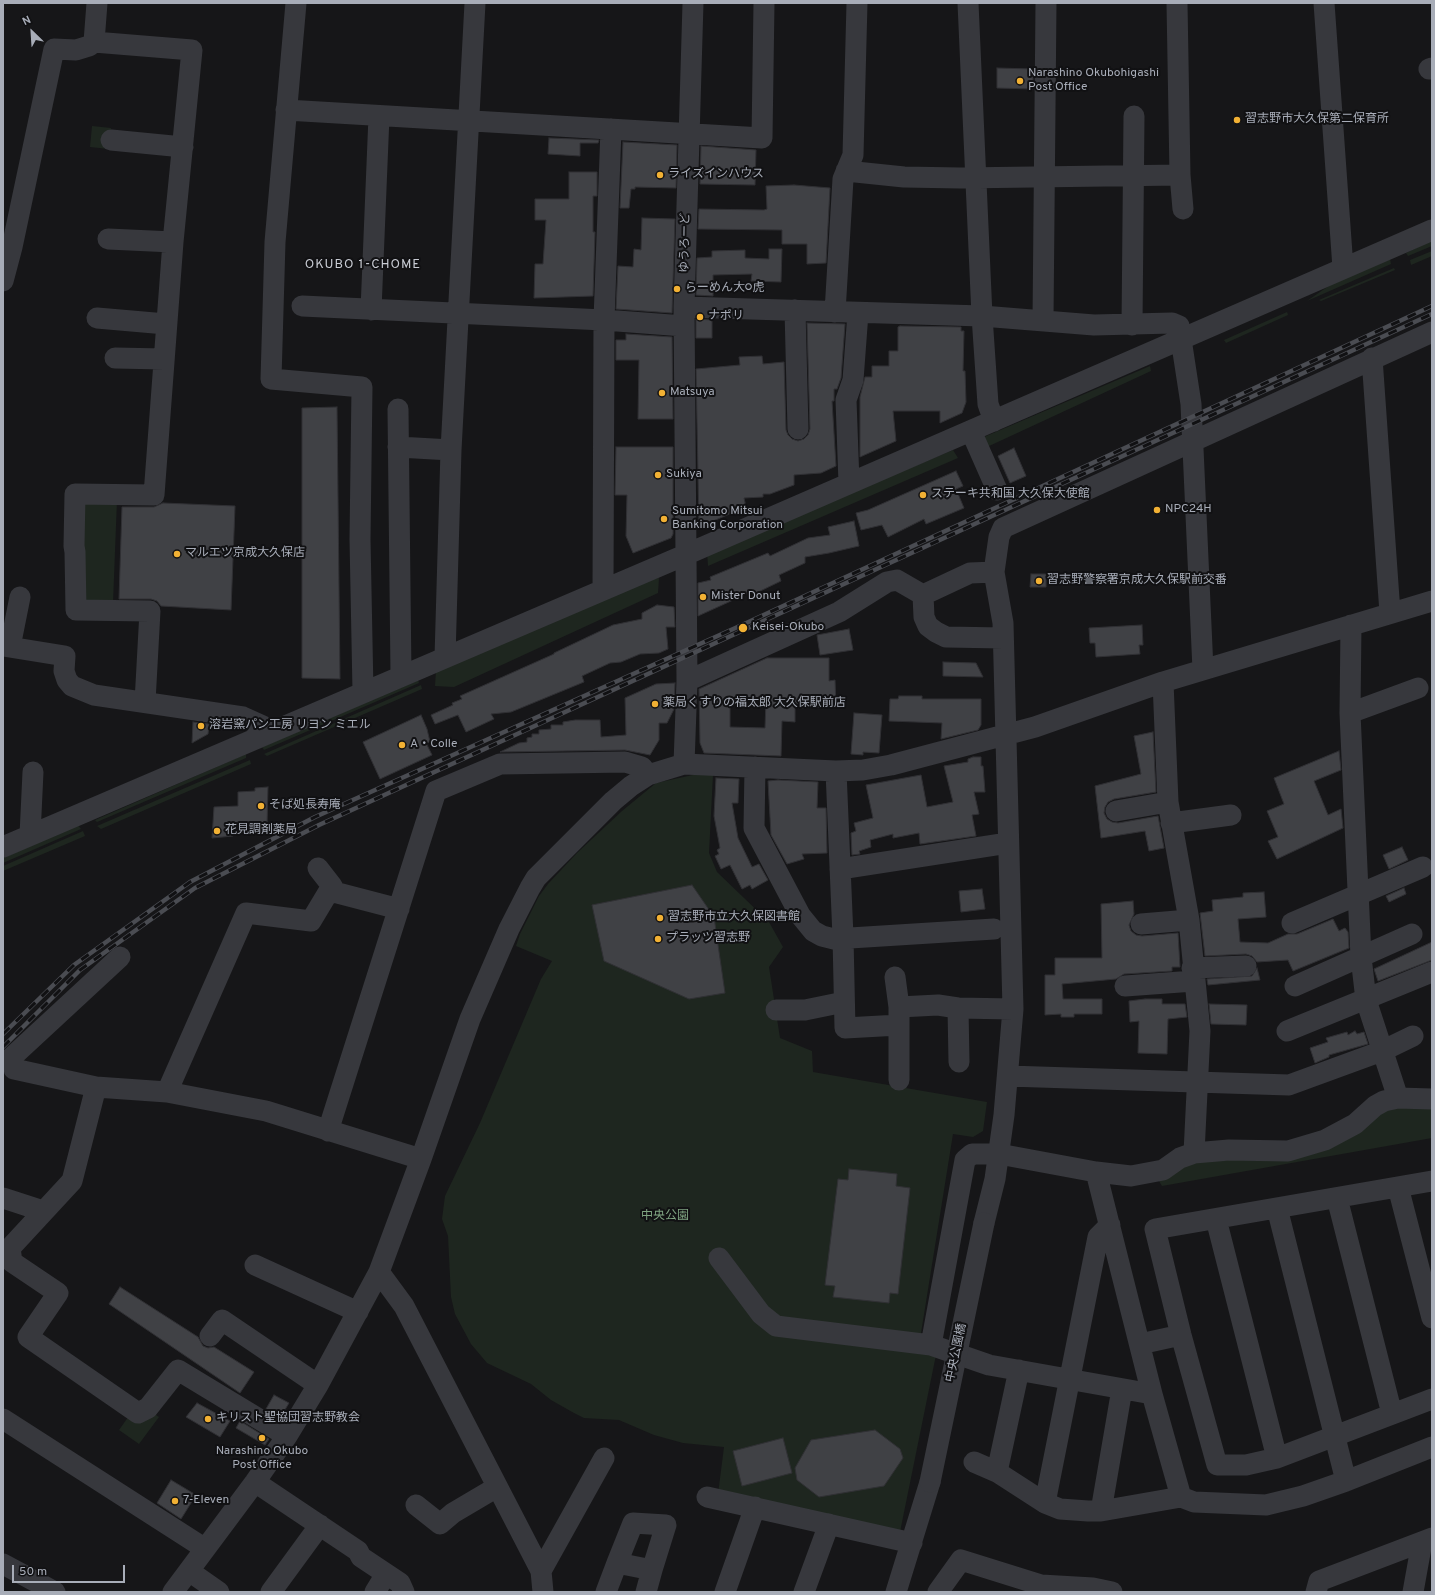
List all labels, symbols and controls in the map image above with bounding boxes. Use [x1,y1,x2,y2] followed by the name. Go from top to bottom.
[12,12,52,52] north arrow
[20,13,33,29] text: N
[1028,67,1159,95] place label: Narashino Okubohigashi Post Office
[1015,76,1025,86] marker: Narashino Okubohigashi Post Office
[1245,113,1389,127] place label: 習志野市大久保第二保育所
[1232,115,1242,125] marker: 習志野市大久保第二保育所
[668,168,764,182] place label: ライズインハウス
[655,170,665,180] marker: ライズインハウス
[678,213,694,273] street label: ゆうろーど
[305,257,421,273] district label: OKUBO 1-CHOME
[685,282,764,296] place label: らーめん大○虎
[672,284,682,294] marker: らーめん大○虎
[708,310,744,324] place label: ナポリ
[695,312,705,322] marker: ナポリ
[670,386,715,400] place label: Matsuya
[657,388,667,398] marker: Matsuya
[666,468,702,482] place label: Sukiya
[653,470,663,480] marker: Sukiya
[931,488,1090,502] place label: ステーキ共和国 大久保大使館
[918,490,928,500] marker: ステーキ共和国 大久保大使館
[1165,503,1212,517] place label: NPC24H
[672,505,783,533] place label: Sumitomo Mitsui Banking Corporation
[1152,505,1162,515] marker: NPC24H
[659,514,669,524] marker: Sumitomo Mitsui Banking Corporation
[185,547,305,561] place label: マルエツ京成大久保店
[172,549,182,559] marker: マルエツ京成大久保店
[1047,574,1227,588] place label: 習志野警察署京成大久保駅前交番
[1034,576,1044,586] marker: 習志野警察署京成大久保駅前交番
[711,590,780,604] place label: Mister Donut
[698,592,708,602] marker: Mister Donut
[752,621,824,635] place label: Keisei-Okubo
[737,622,749,634] marker: Keisei-Okubo
[663,697,846,711] place label: 薬局くすりの福太郎 大久保駅前店
[650,699,660,709] marker: 薬局くすりの福太郎 大久保駅前店
[209,719,371,733] place label: 溶岩窯パン工房 リヨン ミエル
[196,721,206,731] marker: 溶岩窯パン工房 リヨン ミエル
[410,738,457,752] place label: A・Colle
[397,740,407,750] marker: A・Colle
[269,799,341,813] place label: そば処長寿庵
[256,801,266,811] marker: そば処長寿庵
[225,824,297,838] place label: 花見調剤薬局
[212,826,222,836] marker: 花見調剤薬局
[668,911,800,925] place label: 習志野市立大久保図書館
[655,913,665,923] marker: 習志野市立大久保図書館
[666,932,750,946] place label: プラッツ習志野
[653,934,663,944] marker: プラッツ習志野
[641,1210,689,1224] park label: 中央公園
[944,1322,970,1384] street label: 中央公園橋
[216,1412,360,1426] place label: キリスト聖協団習志野教会
[203,1414,213,1424] marker: キリスト聖協団習志野教会
[257,1433,267,1443] marker: Narashino Okubo Post Office
[216,1445,308,1473] place label: Narashino Okubo Post Office
[183,1494,229,1508] place label: 7-Eleven
[170,1496,180,1506] marker: 7-Eleven
[14,1557,127,1583] scale bar
[19,1564,47,1580] text: 50 m

